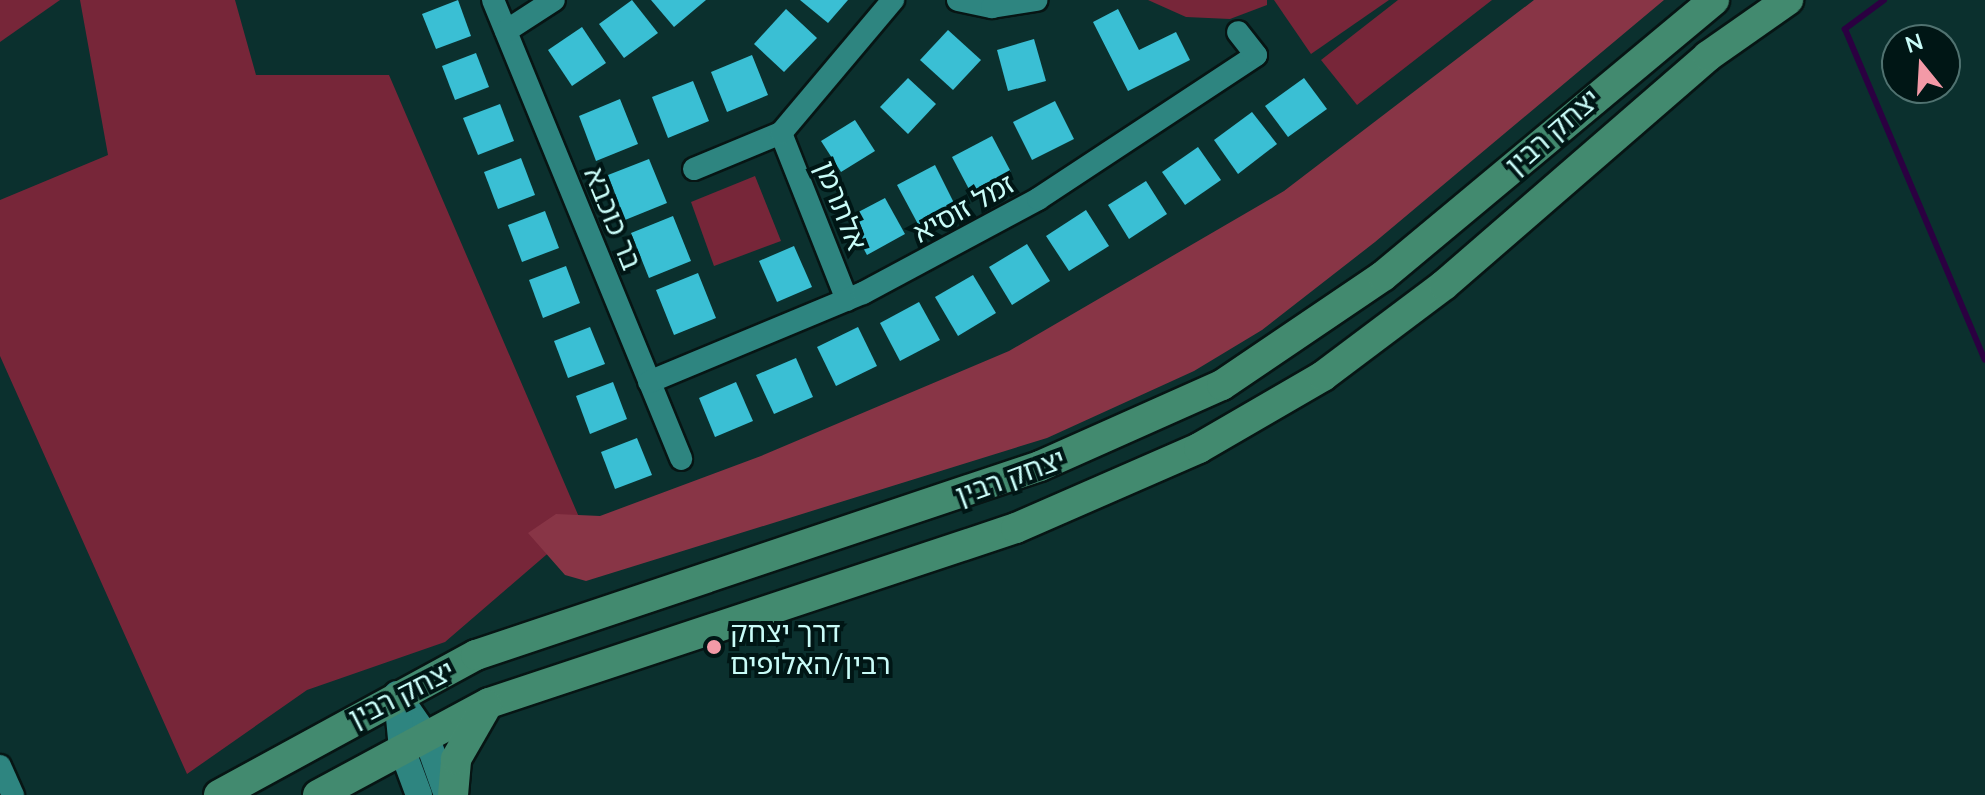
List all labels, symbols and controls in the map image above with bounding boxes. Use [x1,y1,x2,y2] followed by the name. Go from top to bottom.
[1881,24,1961,104] north arrow
[1902,27,1926,58] text: N
[1498,81,1606,181] street label: יצחק רבין
[809,155,875,255] street label: אלתרמן
[578,162,650,274] street label: בר כוכבא
[906,165,1020,249] street label: זמל זוסיא
[951,441,1069,511] street label: יצחק רבין
[730,614,891,680] place label: דרך יצחק רבין/האלופים
[705,638,723,656] marker: דרך יצחק רבין/האלופים
[343,652,459,734] street label: יצחק רבין

